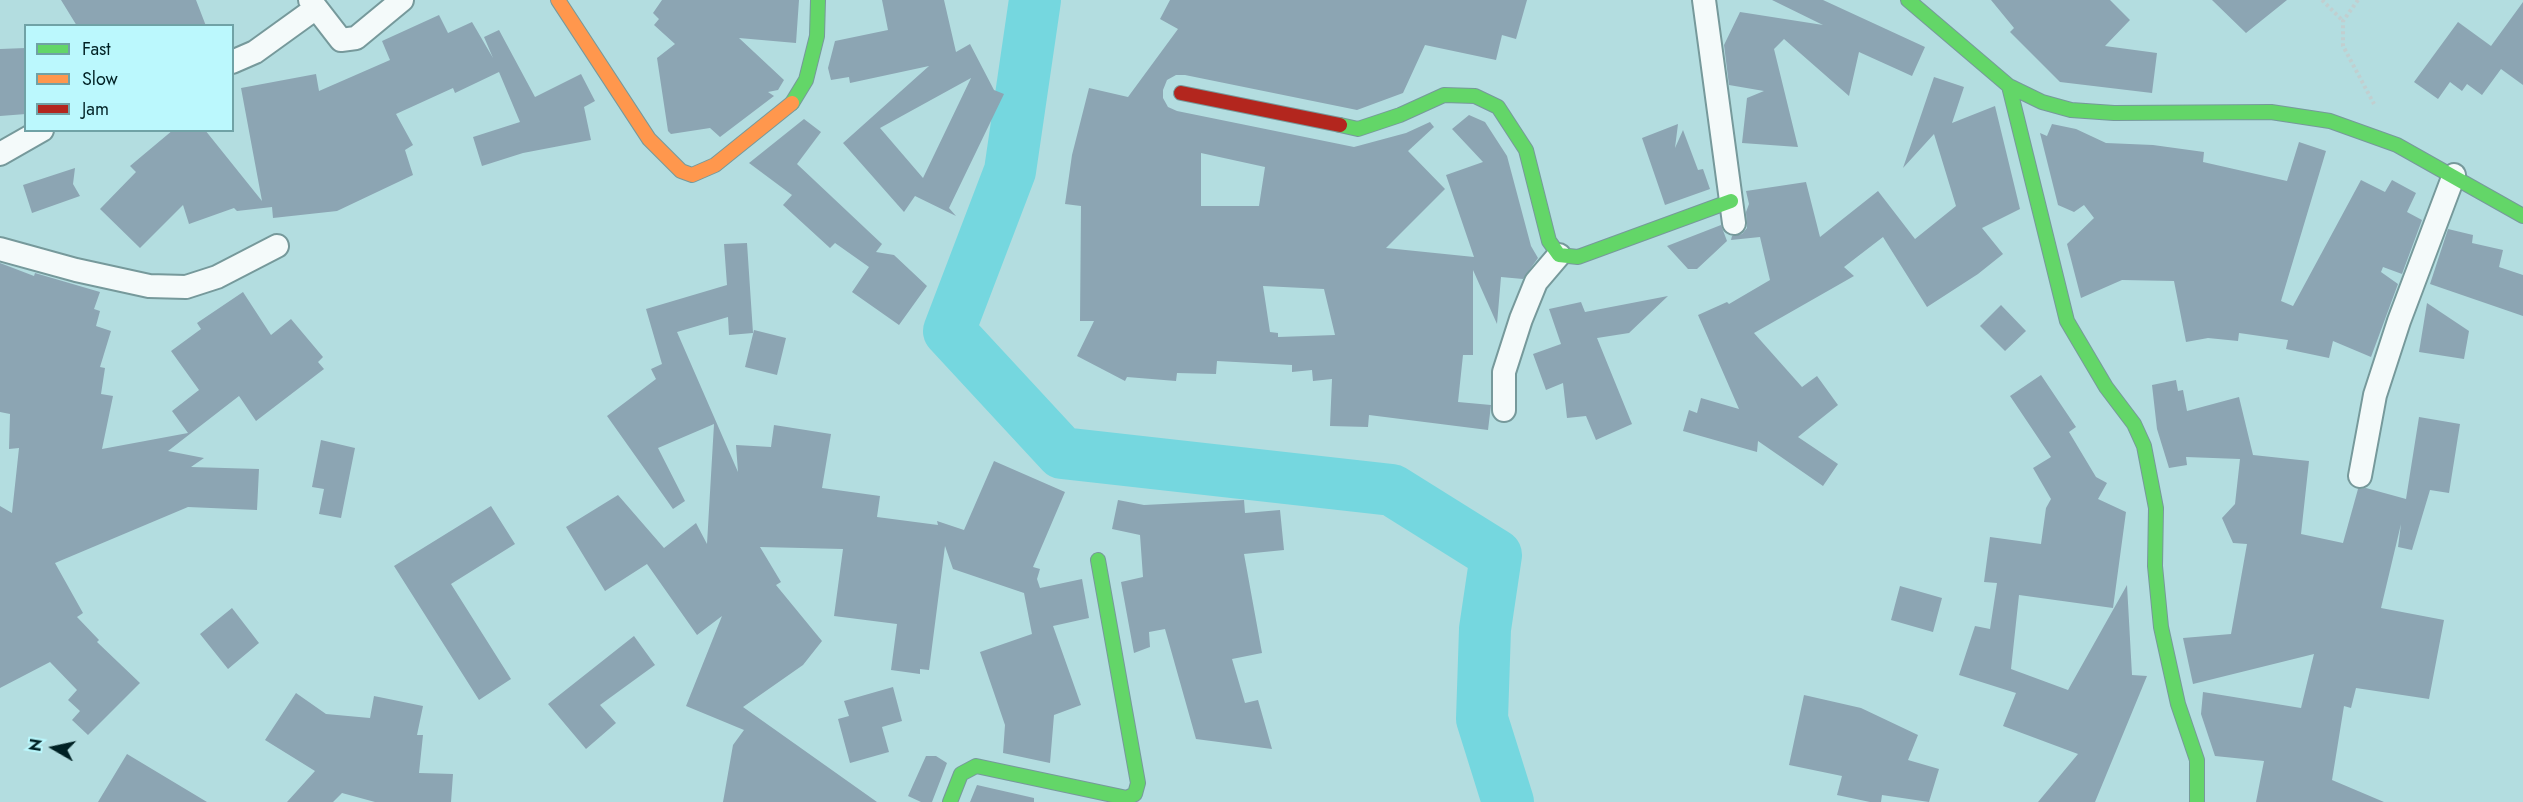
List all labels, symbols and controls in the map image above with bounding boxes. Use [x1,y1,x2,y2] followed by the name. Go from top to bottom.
[24,24,234,132] legend
[82,36,111,62] text: Fast
[82,66,118,92] text: Slow
[82,96,109,122] text: Jam
[24,718,84,778] north arrow
[23,737,48,753] text: N

